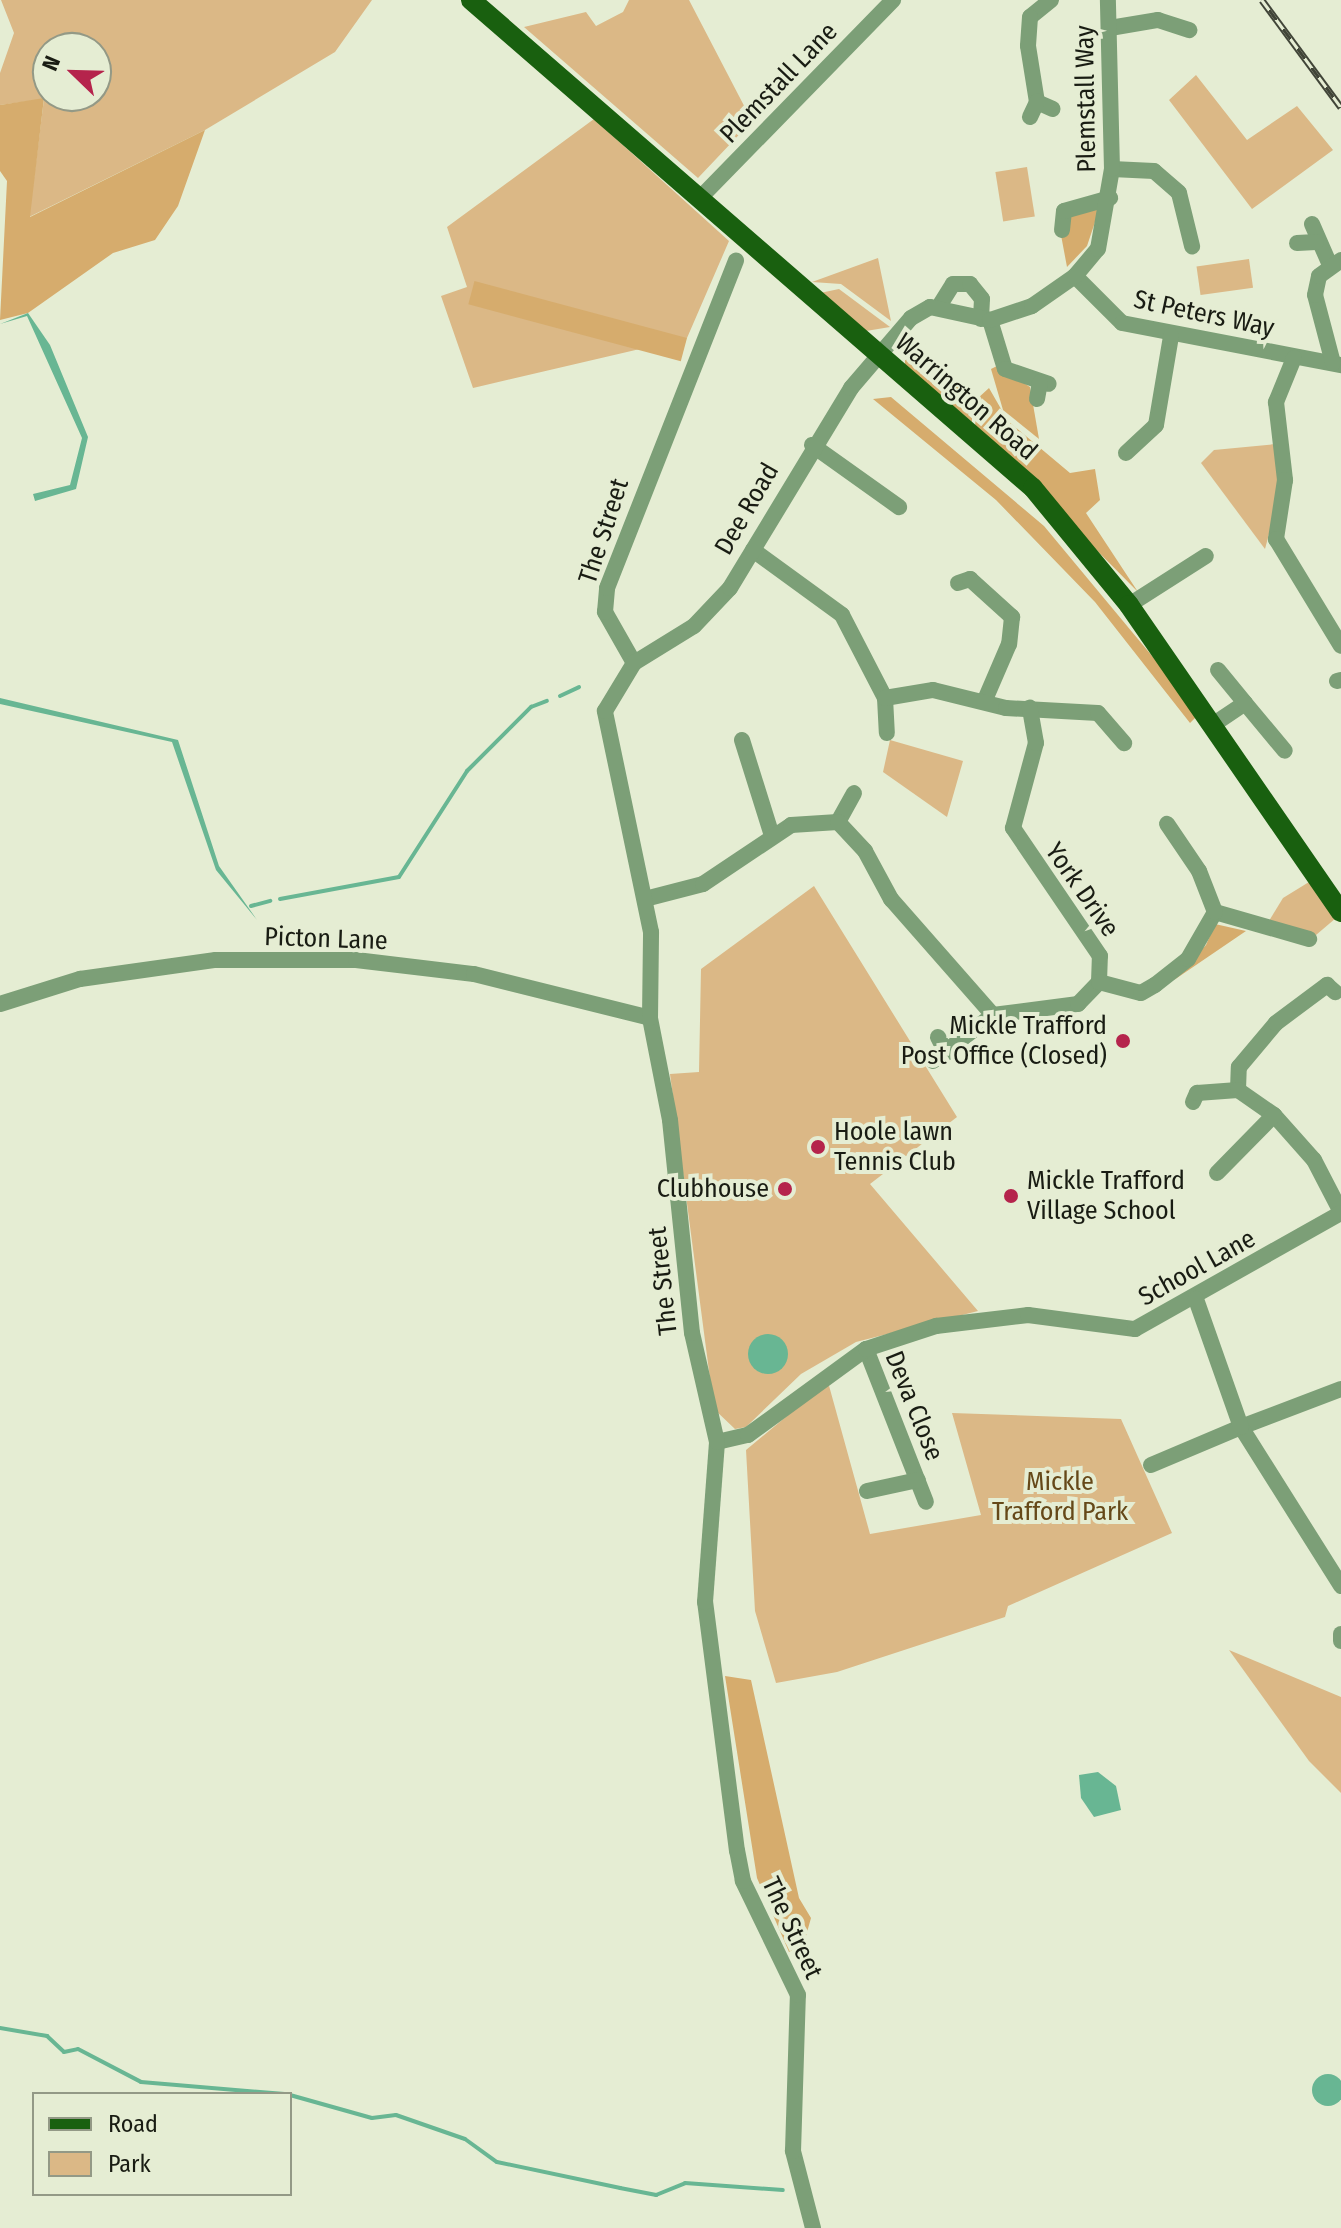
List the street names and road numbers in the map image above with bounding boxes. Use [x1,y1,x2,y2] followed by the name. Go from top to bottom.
[714,16,844,150] street label: Plemstall Lane
[1069,25,1103,173] street label: Plemstall Way
[1131,284,1277,344] street label: St Peters Way
[889,327,1043,467] street label: Warrington Road
[708,458,786,560] street label: Dee Road
[572,475,636,587] street label: The Street
[1038,837,1126,943] street label: York Drive
[264,921,388,957] street label: Picton Lane
[1133,1223,1261,1313] street label: School Lane
[642,1225,684,1337] street label: The Street
[878,1347,950,1465] street label: Deva Close
[755,1872,829,1984] street label: The Street

